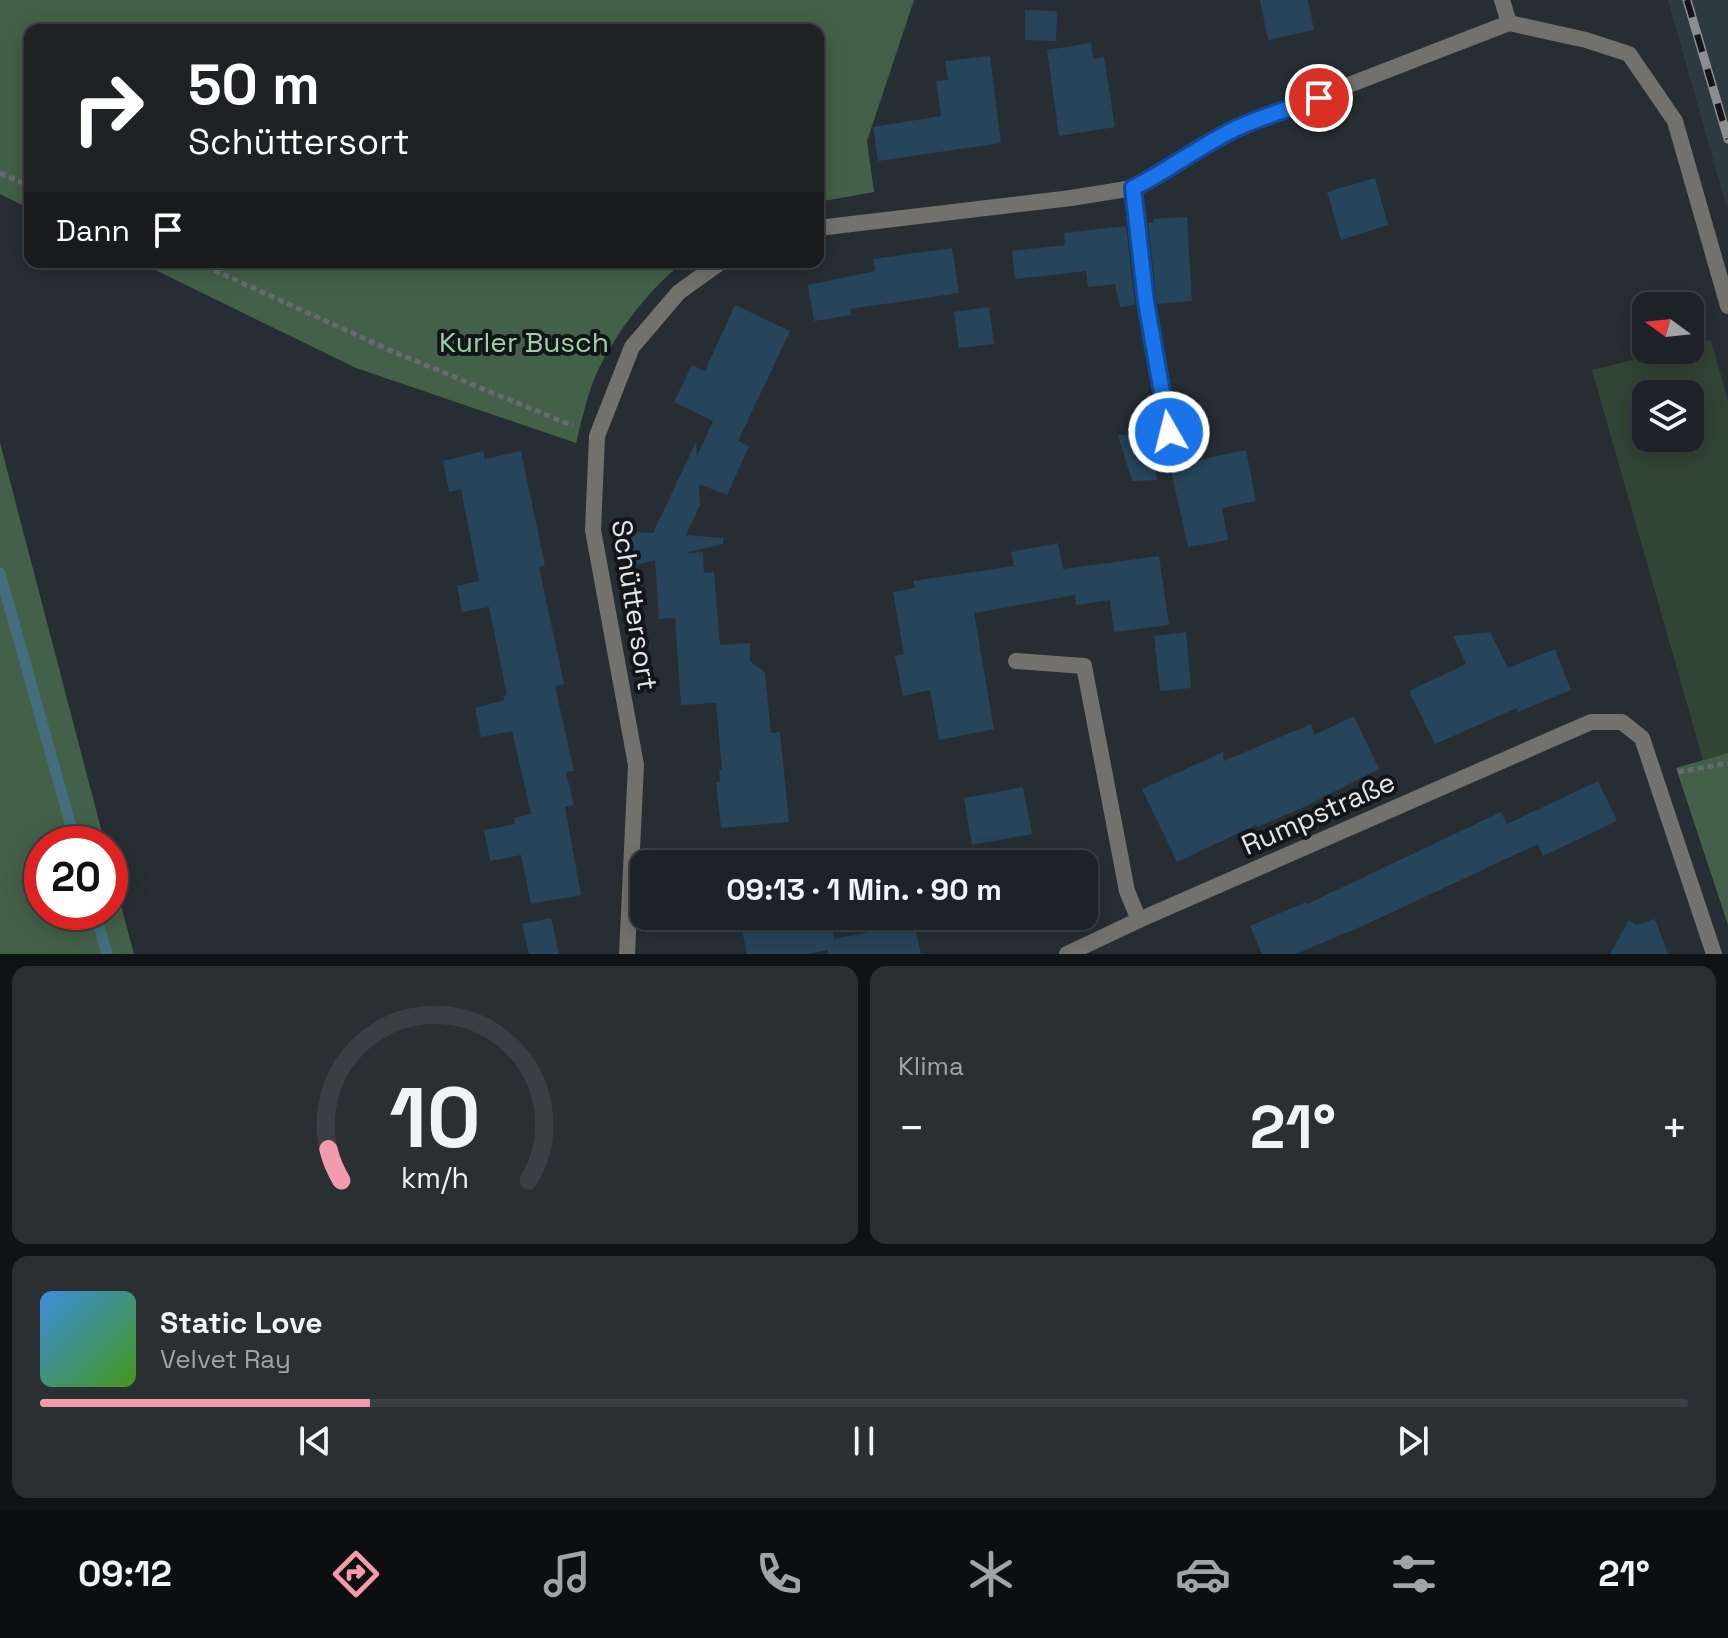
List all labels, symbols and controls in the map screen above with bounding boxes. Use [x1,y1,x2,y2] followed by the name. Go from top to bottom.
[188,49,320,120] text: 50 m
[56,56,160,160] icon: right
[1285,64,1353,132] pin
[1297,76,1341,120] icon: arrive
[188,119,409,165] text: Schüttersort
[146,208,190,252] icon: arrive
[56,211,130,250] text: Dann
[1632,292,1704,364] north arrow
[1632,292,1704,452] map controls
[439,324,609,360] park label: Kurler Busch
[1632,380,1704,452] button: layers
[1127,390,1211,474] position arrow
[604,517,666,693] street label: Schüttersort
[1236,763,1400,863] street label: Rumpstraße
[24,826,128,930] speed limit sign: 20
[726,870,1002,909] text: 09:13 · 1 Min. · 90 m
[898,1049,964,1083] text: Klima
[389,1065,481,1171] text: 10
[1250,1089,1336,1166] text: 21°
[898,1100,925,1156] text: −
[1661,1100,1688,1156] text: +
[401,1160,469,1196] text: km/h
[160,1303,323,1342] text: Static Love
[160,1342,291,1376] text: Velvet Ray
[293,1419,337,1463] icon: previous
[842,1419,886,1463] icon: pause
[1391,1419,1435,1463] icon: next
[328,1546,384,1602] icon: directions
[539,1546,595,1602] icon: music
[751,1546,807,1602] icon: phone
[963,1546,1019,1602] icon: climate
[1175,1546,1231,1602] icon: car
[1386,1546,1442,1602] icon: filters
[78,1551,172,1597] text: 09:12
[1598,1551,1650,1597] text: 21°

